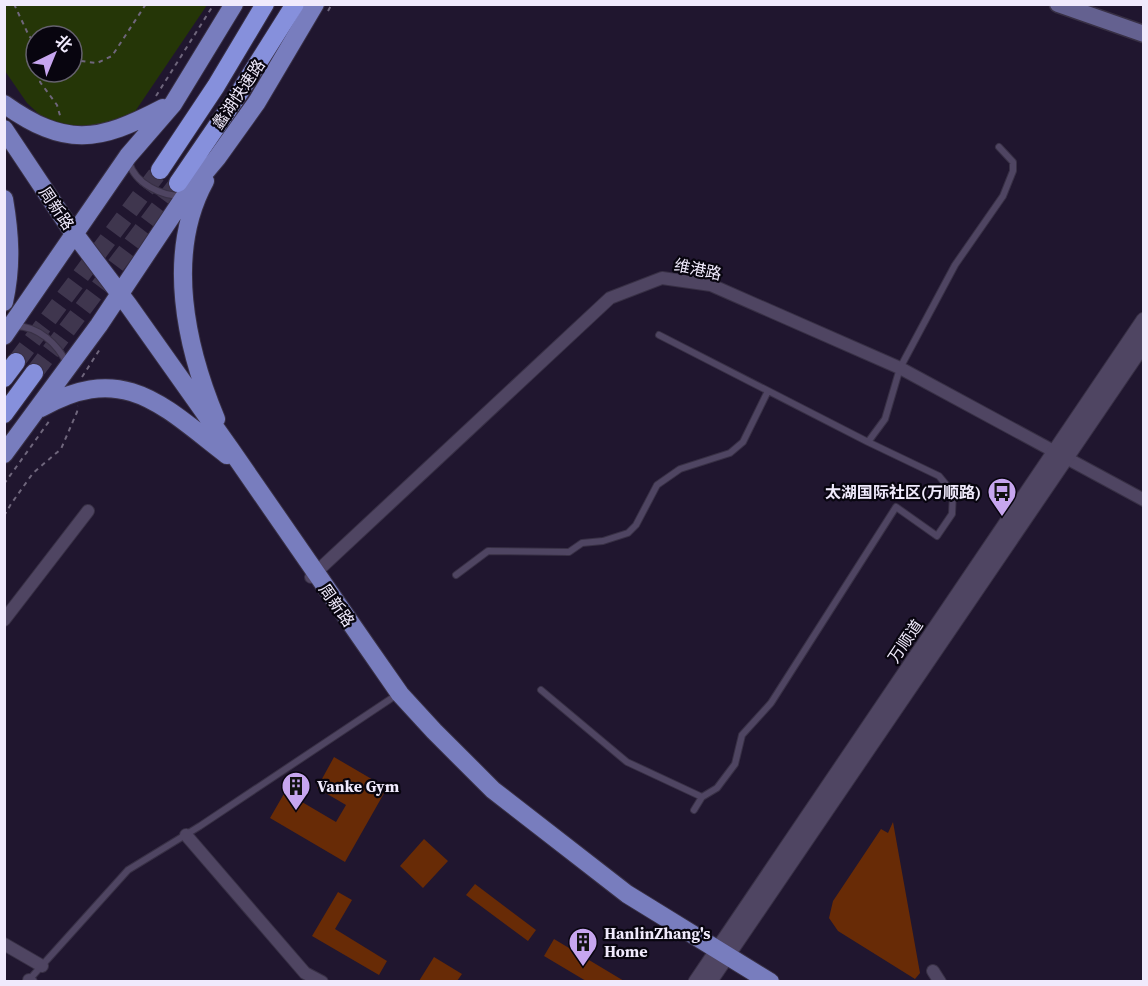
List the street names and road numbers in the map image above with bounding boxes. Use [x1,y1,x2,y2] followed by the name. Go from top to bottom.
[207,55,269,133] street label: 蠡湖快速路
[34,182,80,234] street label: 周新路
[672,253,724,285] street label: 维港路
[314,579,360,631] street label: 周新路
[882,615,928,667] street label: 万顺道

